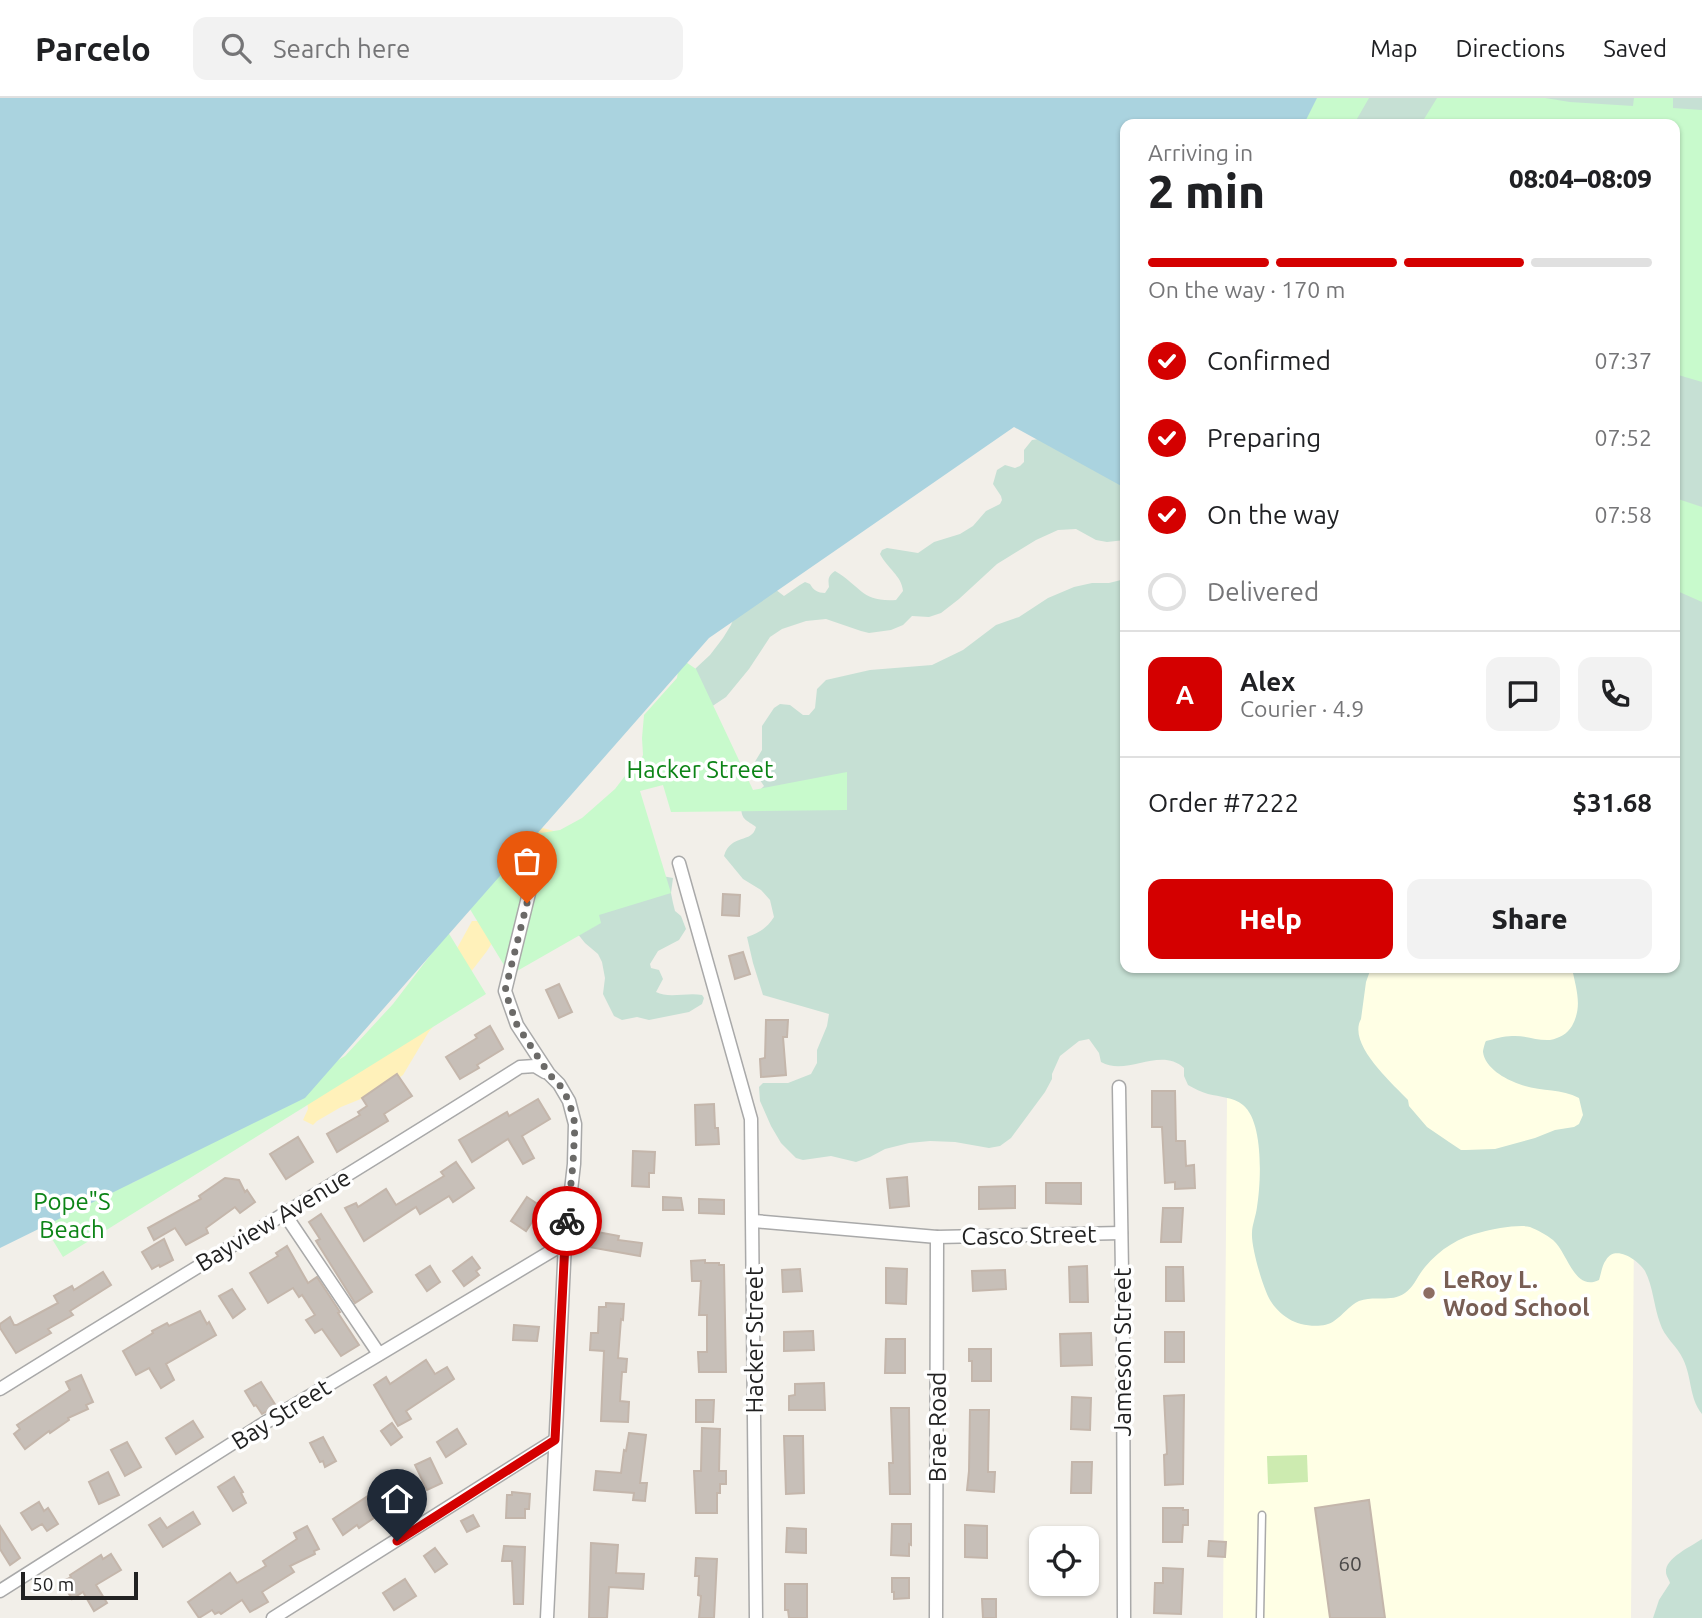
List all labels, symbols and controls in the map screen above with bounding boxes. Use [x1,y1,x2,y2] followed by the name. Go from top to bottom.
[193,17,683,80] search box
[217,29,255,67] icon: search
[35,30,151,67] text: Parcelo
[273,34,410,63] text: Search here
[1370,35,1417,62] text: Map
[1455,35,1565,62] text: Directions
[1603,35,1667,62] text: Saved
[1148,140,1253,165] text: Arriving in
[1509,164,1652,193] text: 08:04–08:09
[1148,165,1265,217] text: 2 min
[1148,277,1345,302] text: On the way · 170 m
[1148,342,1186,380] icon: check
[1207,346,1331,375] text: Confirmed
[1594,348,1652,373] text: 07:37
[1148,419,1186,457] icon: check
[1207,423,1321,452] text: Preparing
[1594,425,1652,450] text: 07:52
[1148,496,1186,534] icon: check
[1207,500,1339,529] text: On the way
[1594,502,1652,527] text: 07:58
[1207,577,1319,606] text: Delivered
[1486,657,1560,731] button: chat
[1578,657,1652,731] button: phone
[1240,667,1295,696] text: Alex
[1176,680,1194,709] text: A
[1240,696,1364,721] text: Courier · 4.9
[627,756,774,783] park label: Hacker Street
[1148,788,1299,817] text: Order #7222
[1572,788,1652,817] text: $31.68
[497,831,557,903] pin
[508,842,546,880] icon: bag
[1148,879,1393,959] button: Help
[1407,879,1652,959] button: Share
[191,1163,355,1277] street label: Bayview Avenue
[532,1186,602,1256] courier
[33,1188,111,1243] park label: Pope"S Beach
[548,1202,586,1240] icon: bike
[961,1220,1097,1250] street label: Casco Street
[741,1266,768,1413] street label: Hacker Street
[1443,1266,1590,1321] place label: LeRoy L. Wood School
[1109,1267,1136,1436] street label: Jameson Street
[1421,1285,1437,1301] marker: LeRoy L. Wood School
[924,1372,951,1482] street label: Brae Road
[227,1373,336,1455] street label: Bay Street
[367,1469,427,1541] pin
[378,1480,416,1518] icon: home
[1029,1526,1099,1596] map controls
[1029,1526,1099,1596] button: locate
[1338,1551,1362,1575] house number: 60
[21,1569,138,1601] scale bar
[32,1573,74,1595] text: 50 m

